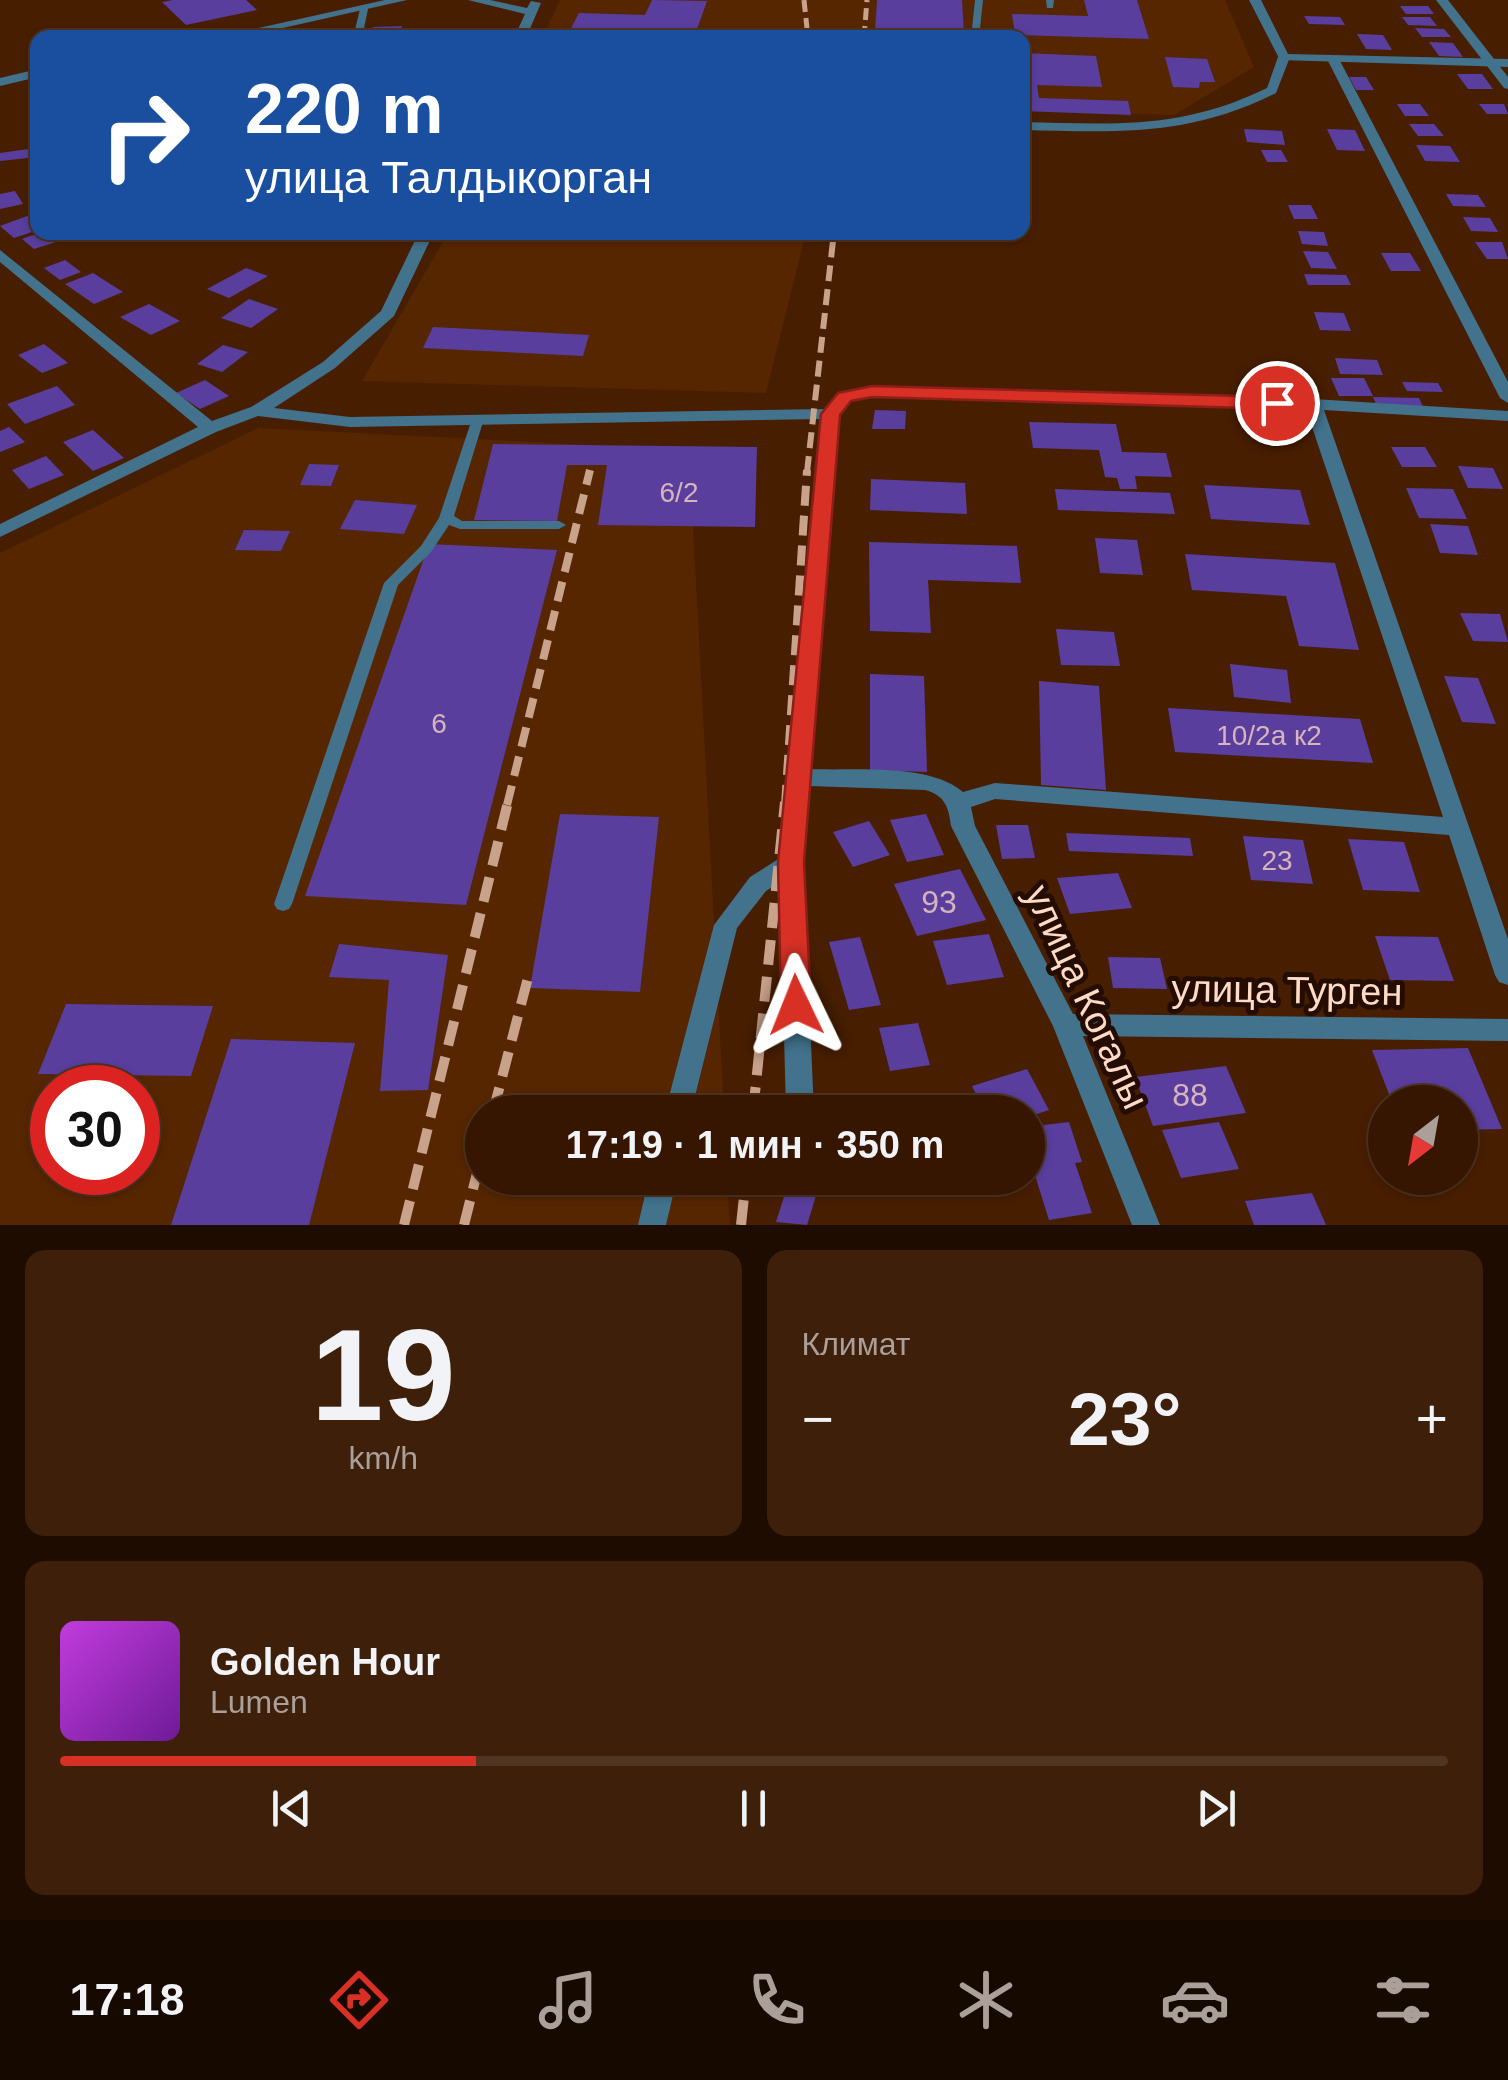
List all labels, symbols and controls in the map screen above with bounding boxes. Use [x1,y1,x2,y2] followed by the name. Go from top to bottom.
[80,70,210,200] icon: right
[245,70,443,148] text: 220 m
[245,152,652,203] text: улица Талдыкорган
[1235,361,1320,446] pin
[1250,376,1305,431] icon: arrive
[660,477,698,508] house number: 6/2
[431,708,447,739] house number: 6
[1216,720,1322,751] house number: 10/2а к2
[1261,845,1293,876] house number: 23
[1017,878,1157,1116] street label: улица Когалы
[921,884,957,920] house number: 93
[744,953,848,1057] position arrow
[1171,967,1403,1013] street label: улица Турген
[30,1065,160,1195] speed limit sign: 30
[1172,1077,1208,1113] house number: 88
[1368,1085,1478,1195] north arrow
[1368,1085,1478,1195] map controls
[566,1124,944,1166] text: 17:19 · 1 мин · 350 m
[311,1302,456,1448] text: 19
[802,1326,910,1362] text: Климат
[1068,1377,1181,1461] text: 23°
[802,1388,834,1450] text: −
[1416,1388,1448,1450] text: +
[349,1440,418,1476] text: km/h
[210,1641,440,1683] text: Golden Hour
[210,1684,308,1720] text: Lumen
[264,1781,319,1836] icon: previous
[726,1781,781,1836] icon: pause
[1189,1781,1244,1836] icon: next
[324,1965,394,2035] icon: directions
[533,1965,603,2035] icon: music
[742,1965,812,2035] icon: phone
[951,1965,1021,2035] icon: climate
[1160,1965,1230,2035] icon: car
[1368,1965,1438,2035] icon: filters
[69,1974,185,2025] text: 17:18

